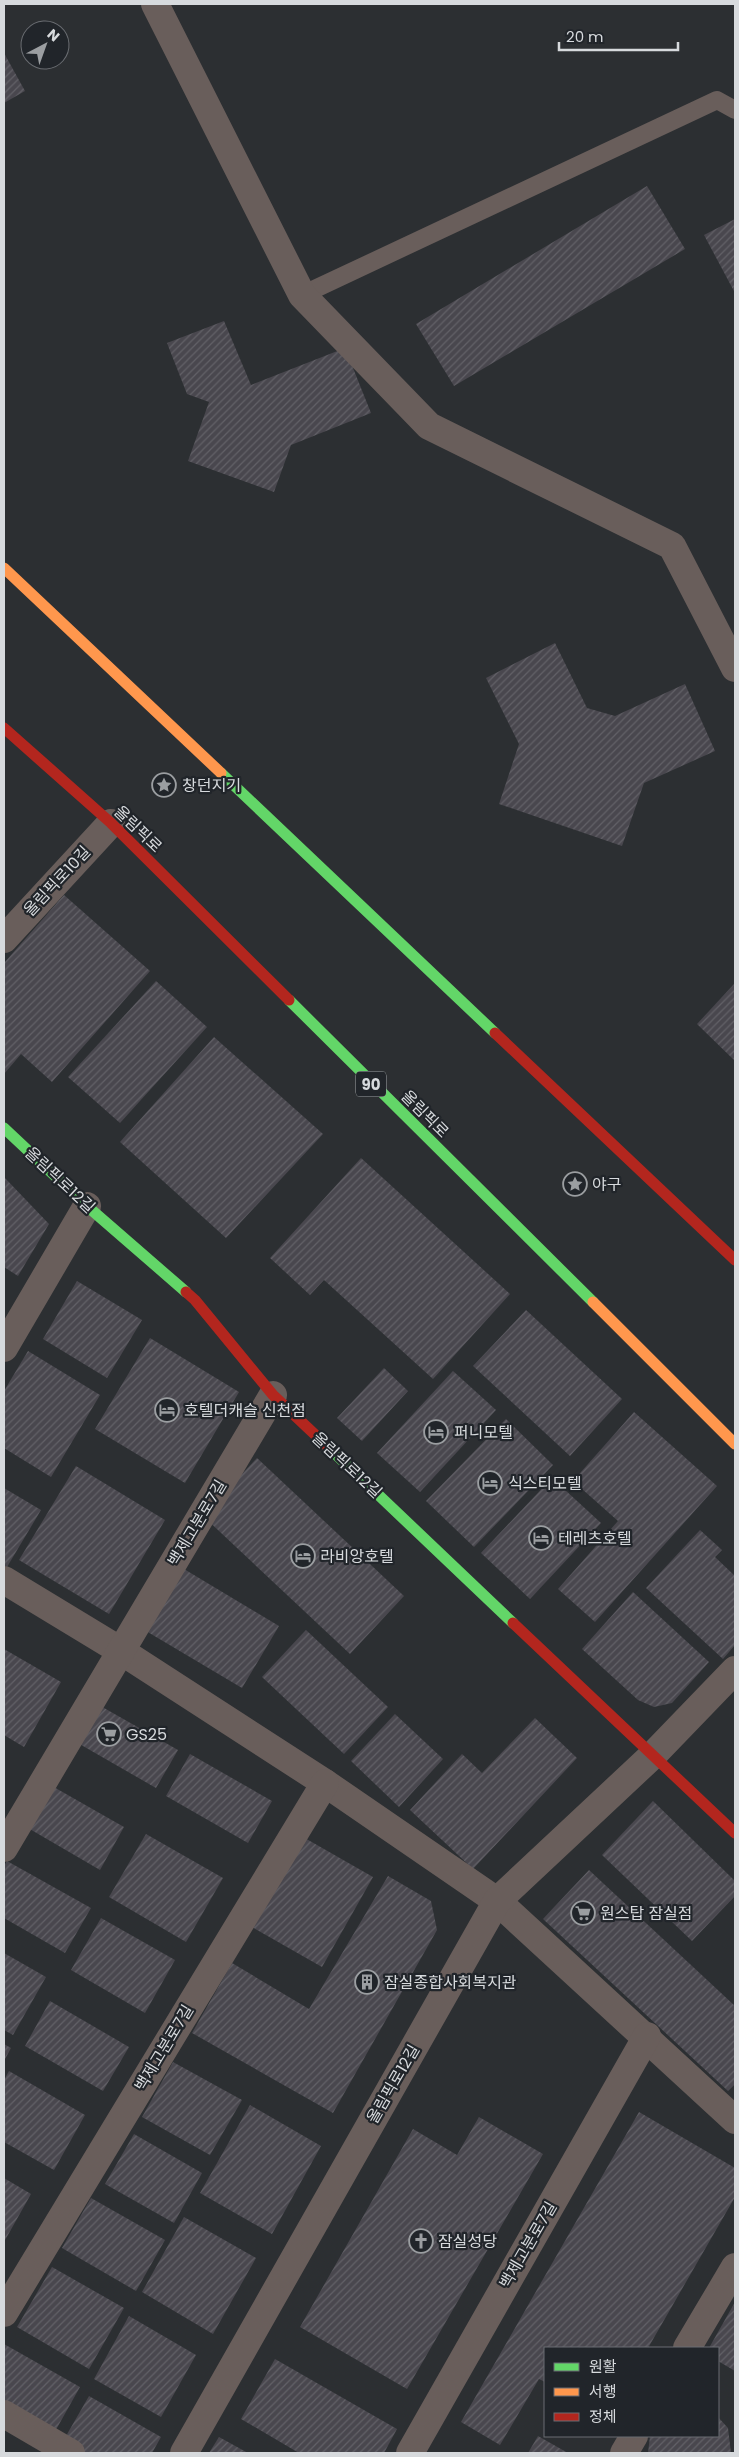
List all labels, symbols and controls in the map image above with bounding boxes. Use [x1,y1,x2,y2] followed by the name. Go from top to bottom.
[20,20,70,70] north arrow
[559,20,678,52] scale bar
[43,24,64,46] text: N
[566,26,604,47] text: 20 m
[151,772,177,798] place icon: 창던지기
[182,774,241,797] place label: 창던지기
[109,800,167,858] street label: 올림픽로
[18,841,96,921] street label: 올림픽로10길
[356,1072,386,1096] road number: 90
[396,1085,454,1143] street label: 올림픽로
[20,1142,100,1218] street label: 올림픽로12길
[562,1171,588,1197] place icon: 야구
[592,1173,621,1196] place label: 야구
[154,1397,180,1423] hotel icon: 호텔더캐슬 신천점
[184,1399,306,1422] place label: 호텔더캐슬 신천점
[423,1419,449,1445] hotel icon: 퍼니모텔
[454,1421,513,1444] place label: 퍼니모텔
[307,1427,387,1503] street label: 올림픽로12길
[477,1470,503,1496] hotel icon: 식스티모텔
[508,1472,582,1495] place label: 식스티모텔
[162,1475,232,1571] street label: 백제고분로7길
[528,1525,554,1551] hotel icon: 테레츠호텔
[558,1527,632,1550] place label: 테레츠호텔
[290,1543,316,1569] hotel icon: 라비앙호텔
[320,1545,394,1568] place label: 라비앙호텔
[96,1721,122,1747] supermarket icon: GS25
[126,1723,167,1746] place label: GS25
[570,1900,596,1926] supermarket icon: 원스탑 잠실점
[600,1902,693,1925] place label: 원스탑 잠실점
[354,1969,380,1995] building icon: 잠실종합사회복지관
[384,1971,517,1994] place label: 잠실종합사회복지관
[129,2000,199,2096] street label: 백제고분로7길
[361,2040,425,2128] street label: 올림픽로12길
[494,2197,562,2293] street label: 백제고분로7길
[408,2228,434,2254] church icon: 잠실성당
[438,2230,497,2253] place label: 잠실성당
[544,2347,719,2437] legend
[589,2356,617,2377] text: 원활
[589,2381,617,2402] text: 서행
[589,2406,617,2427] text: 정체

